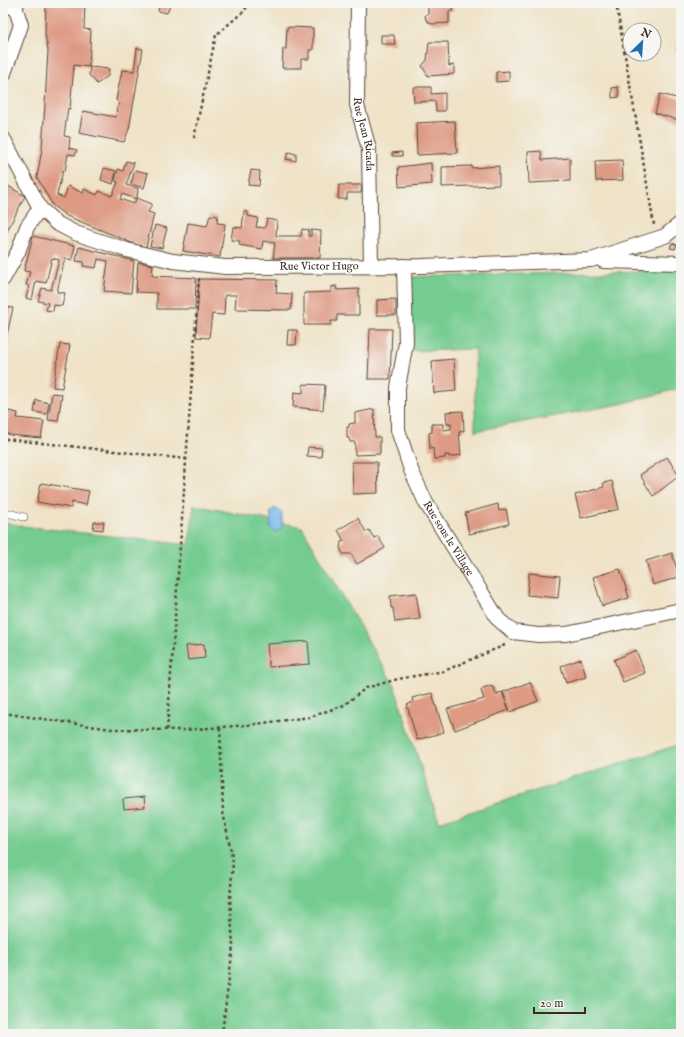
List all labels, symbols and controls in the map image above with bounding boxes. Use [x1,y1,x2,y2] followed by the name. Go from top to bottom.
[622,22,662,62] north arrow
[638,25,654,42] text: N
[350,97,376,171] street label: Rue Jean Ricada
[279,259,359,274] street label: Rue Victor Hugo
[420,499,477,579] street label: Rue sous le Village
[534,989,585,1015] scale bar
[540,996,563,1011] text: 20 m

